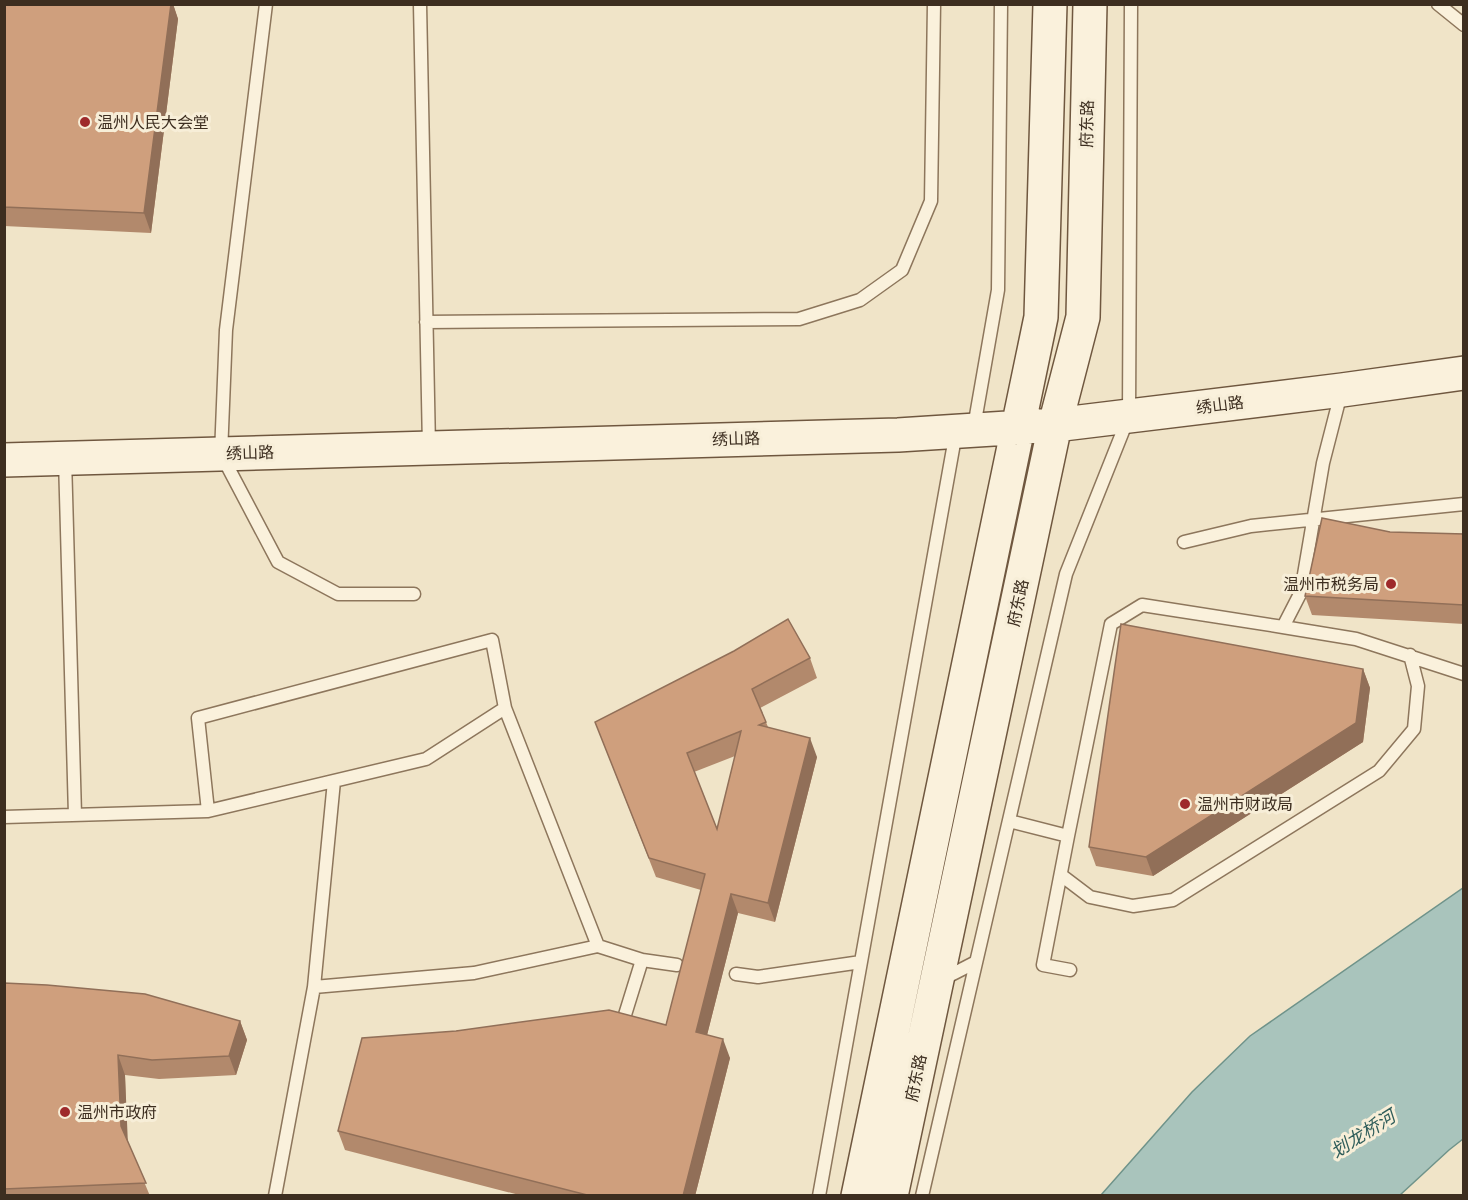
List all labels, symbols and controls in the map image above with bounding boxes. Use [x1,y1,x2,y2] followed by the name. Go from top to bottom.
[1078,100,1096,148] street label: 府东路
[97,114,209,131] place label: 温州人民大会堂
[78,115,92,129] marker: 温州人民大会堂
[1195,394,1245,416] street label: 绣山路
[712,430,760,448] street label: 绣山路
[226,444,274,462] street label: 绣山路
[1283,576,1379,593] place label: 温州市税务局
[1384,577,1398,591] marker: 温州市税务局
[1005,578,1031,628] street label: 府东路
[1197,796,1293,813] place label: 温州市财政局
[1178,797,1192,811] marker: 温州市财政局
[903,1053,929,1103] street label: 府东路
[77,1104,157,1121] place label: 温州市政府
[58,1105,72,1119] marker: 温州市政府
[1327,1105,1401,1162] water label: 划龙桥河

